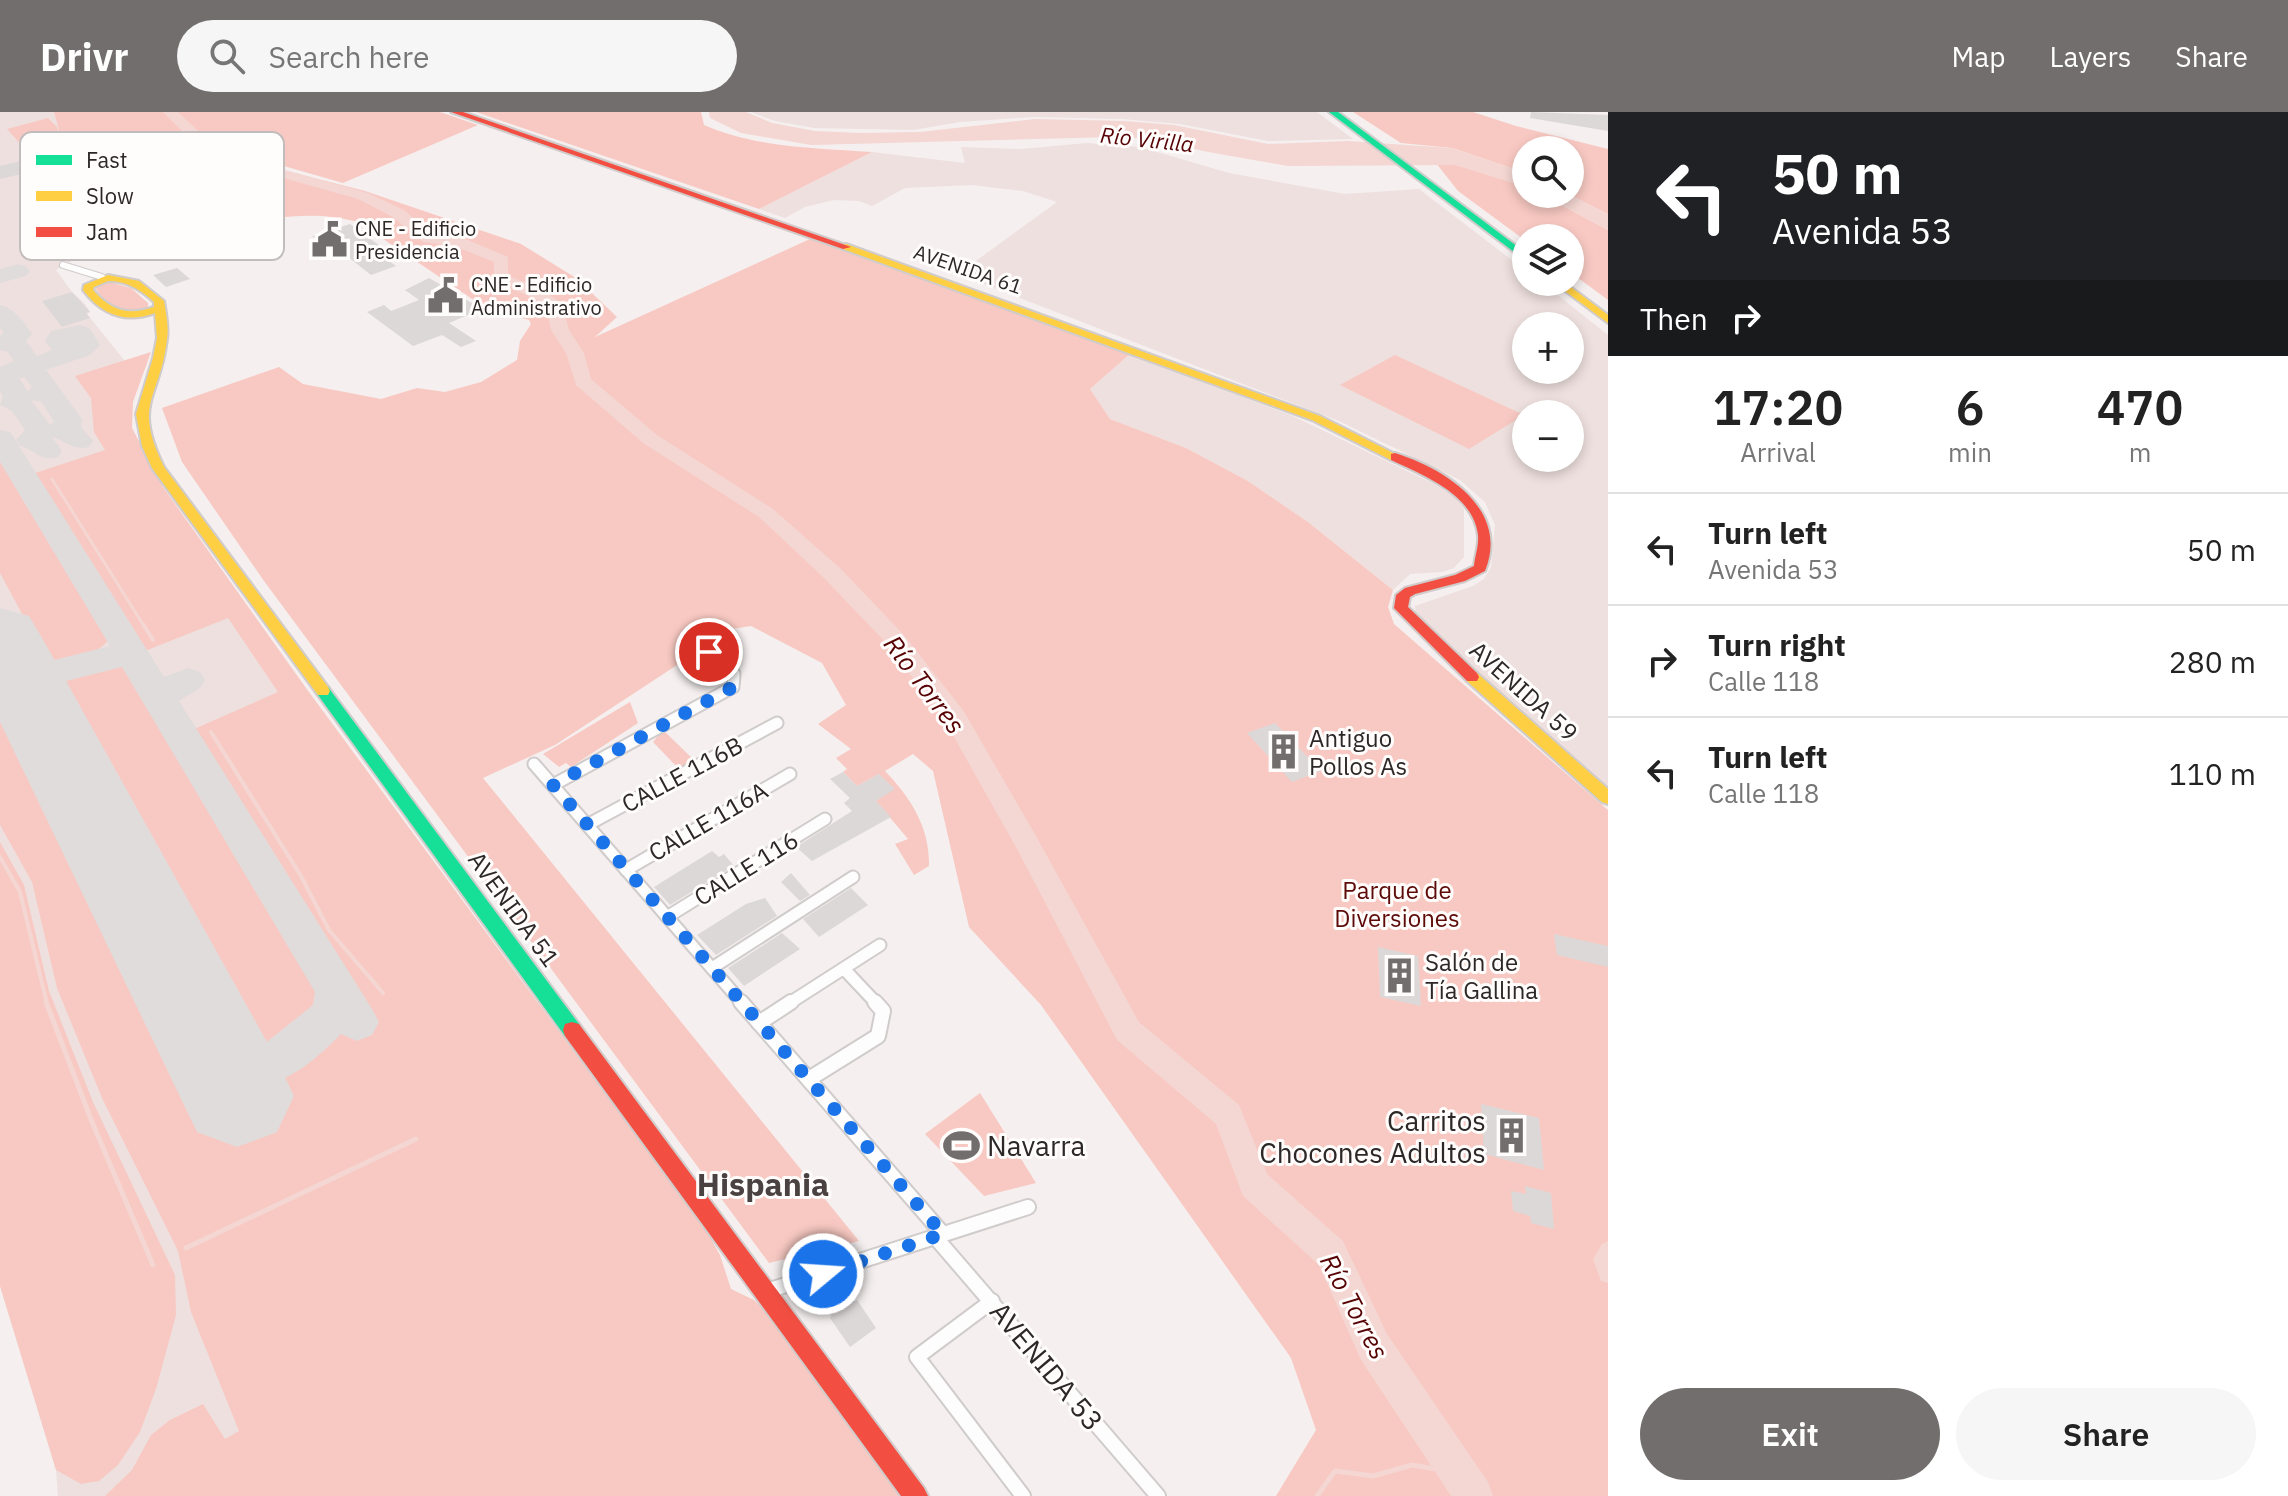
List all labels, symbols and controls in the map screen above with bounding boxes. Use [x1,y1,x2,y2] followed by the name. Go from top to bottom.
[177,20,737,92] search box
[40,32,129,81] text: Drivr
[205,34,249,78] icon: search
[269,37,429,76] text: Search here
[1951,38,2005,75] text: Map
[2049,38,2131,75] text: Layers
[2175,38,2248,75] text: Share
[1099,120,1195,158] water label: Río Virilla
[20,132,284,260] legend
[1512,136,1584,472] map controls
[1512,136,1584,208] button: search
[1772,137,1902,209] text: 50 m
[1640,144,1744,248] icon: left
[86,145,127,174] text: Fast
[86,181,134,210] text: Slow
[1772,207,1953,254] text: Avenida 53
[355,215,476,265] place label: CNE - Edificio Presidencia
[86,217,128,246] text: Jam
[310,220,348,258] public building icon: CNE - Edificio Presidencia
[1512,224,1584,296] button: layers
[910,238,1026,300] street label: AVENIDA 61
[471,271,602,321] place label: CNE - Edificio Administrativo
[426,277,464,315] public building icon: CNE - Edificio Administrativo
[1724,296,1768,340] icon: right
[1640,299,1708,338] text: Then
[1512,312,1584,384] button: +
[1713,376,1843,438] text: 17:20
[1956,376,1984,438] text: 6
[2097,376,2183,438] text: 470
[1512,400,1584,472] button: −
[1740,435,1816,469] text: Arrival
[1948,435,1992,469] text: min
[2129,435,2151,469] text: m
[1708,513,1827,552] text: Turn left
[1640,527,1684,571] icon: left
[2187,530,2256,569] text: 50 m
[1708,552,1839,586] text: Avenida 53
[675,618,743,686] pin
[1708,625,1846,664] text: Turn right
[877,628,973,740] water label: Río Torres
[687,630,731,674] icon: arrive
[1463,634,1585,748] street label: AVENIDA 59
[1640,639,1684,683] icon: right
[2169,642,2256,681] text: 280 m
[1708,664,1819,698] text: Calle 118
[1309,722,1407,782] place label: Antiguo Pollos As
[616,729,748,819] street label: CALLE 116B
[1264,733,1302,771] building icon: Antiguo Pollos As
[1708,737,1827,776] text: Turn left
[1640,751,1684,795] icon: left
[2169,754,2256,793] text: 110 m
[643,775,773,867] street label: CALLE 116A
[1708,776,1819,810] text: Calle 118
[689,825,803,911] street label: CALLE 116
[461,845,567,973] street label: AVENIDA 51
[1334,874,1460,934] park label: Parque de Diversiones
[1425,946,1538,1006] place label: Salón de Tía Gallina
[1380,957,1418,995] building icon: Salón de Tía Gallina
[1259,1102,1486,1171] place label: Carritos Chocones Adultos
[1493,1117,1531,1155] building icon: Carritos Chocones Adultos
[942,1126,980,1164] sports icon: Navarra
[987,1127,1085,1164] place label: Navarra
[697,1163,829,1205] district label: Hispania
[781,1232,865,1316] position arrow
[1313,1247,1397,1365] water label: Río Torres
[982,1294,1112,1438] street label: AVENIDA 53
[1640,1388,1940,1480] button: Exit
[1956,1388,2256,1480] button: Share

